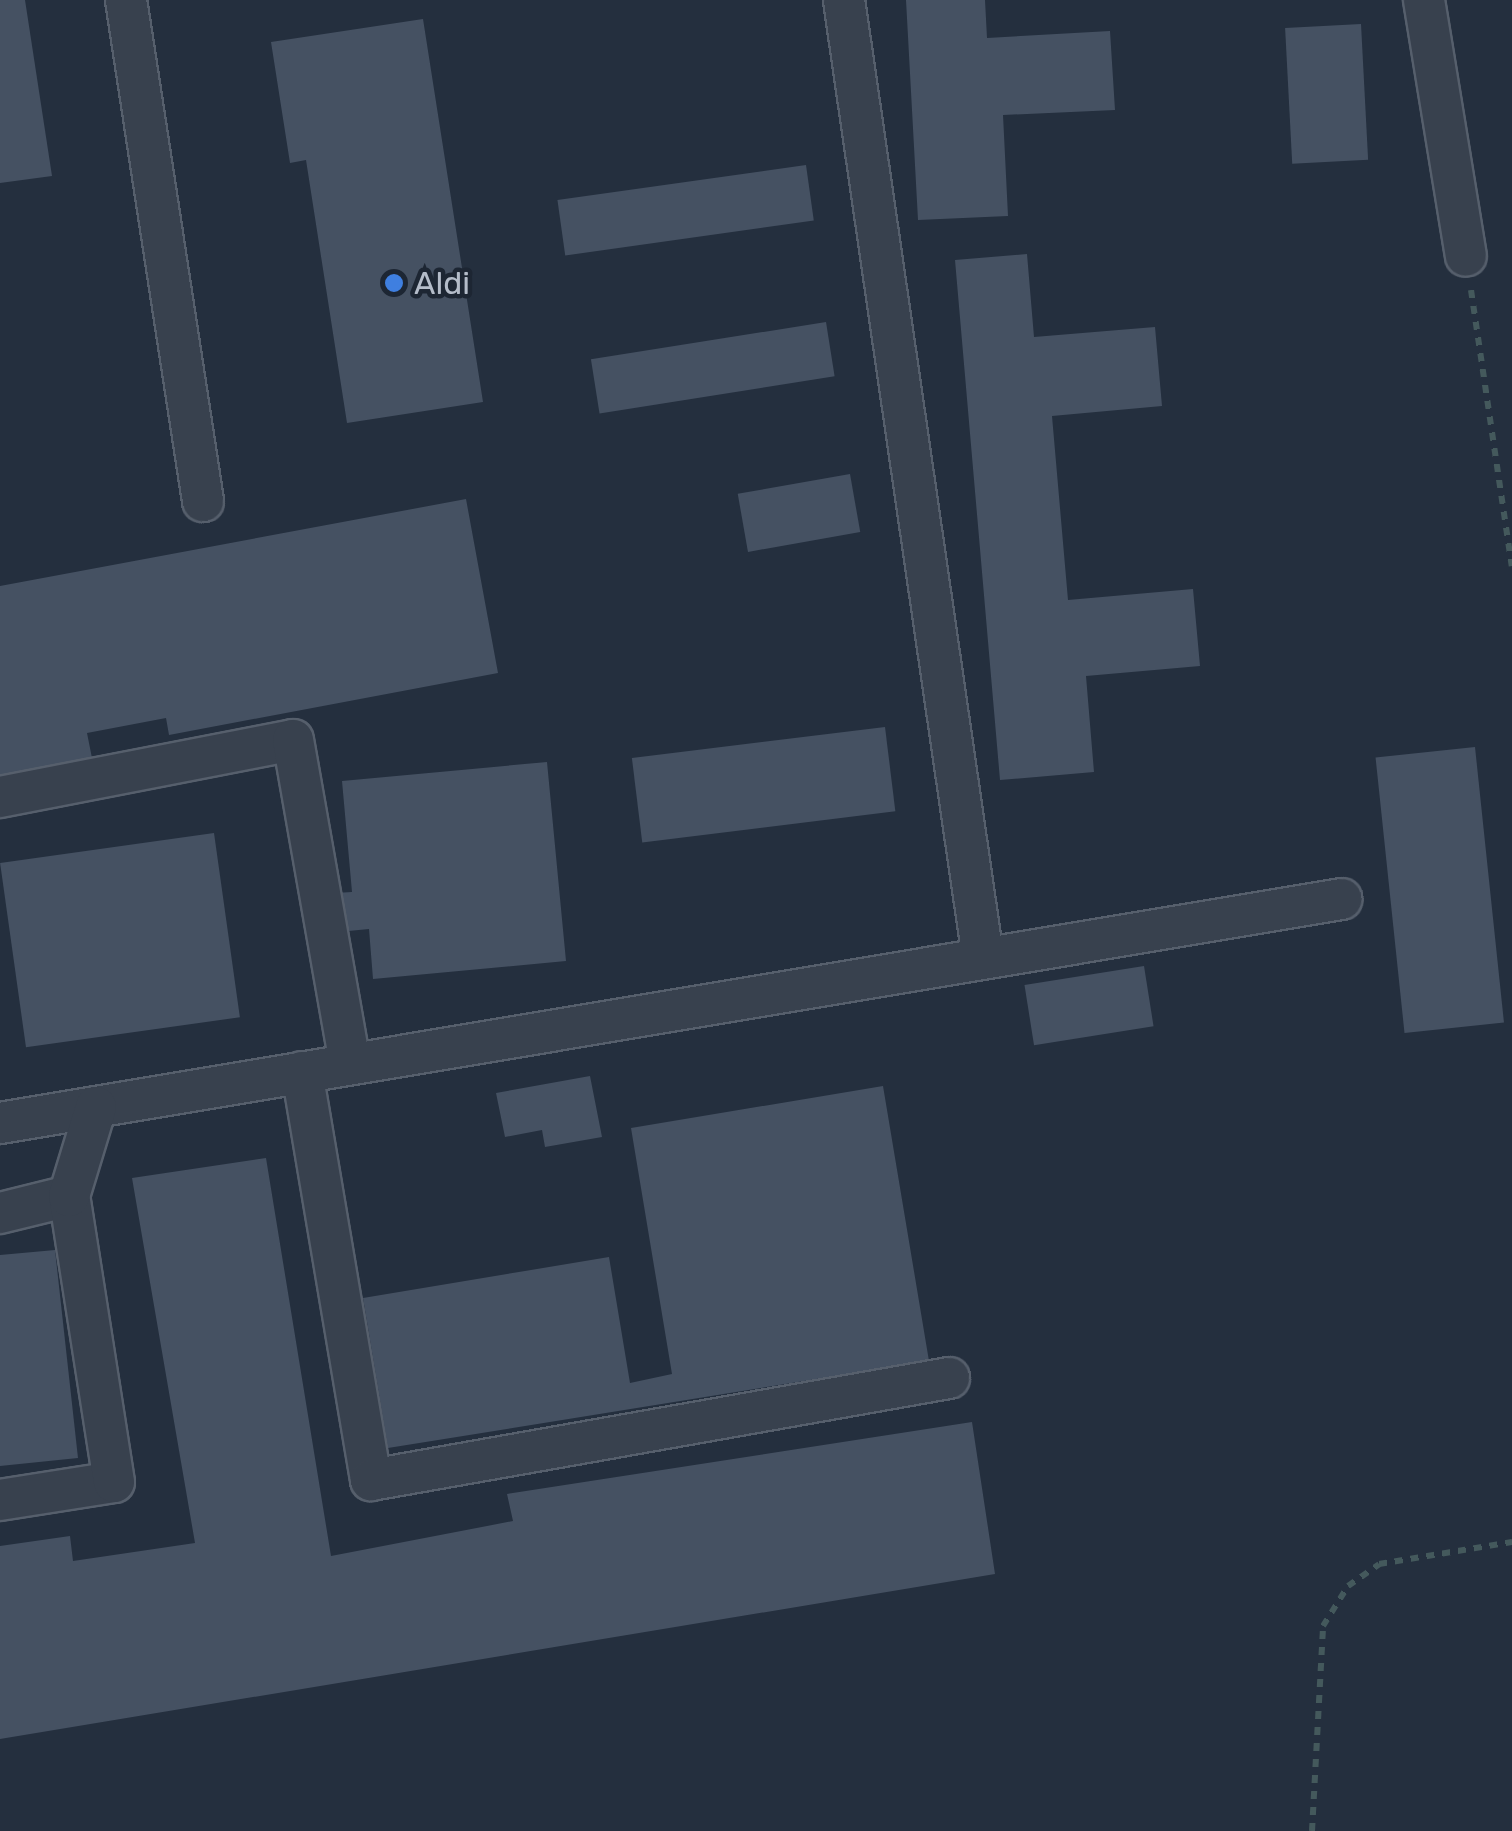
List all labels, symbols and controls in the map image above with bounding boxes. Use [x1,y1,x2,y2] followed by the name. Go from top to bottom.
[414,264,470,302] place label: Aldi
[383,272,405,294] marker: Aldi

